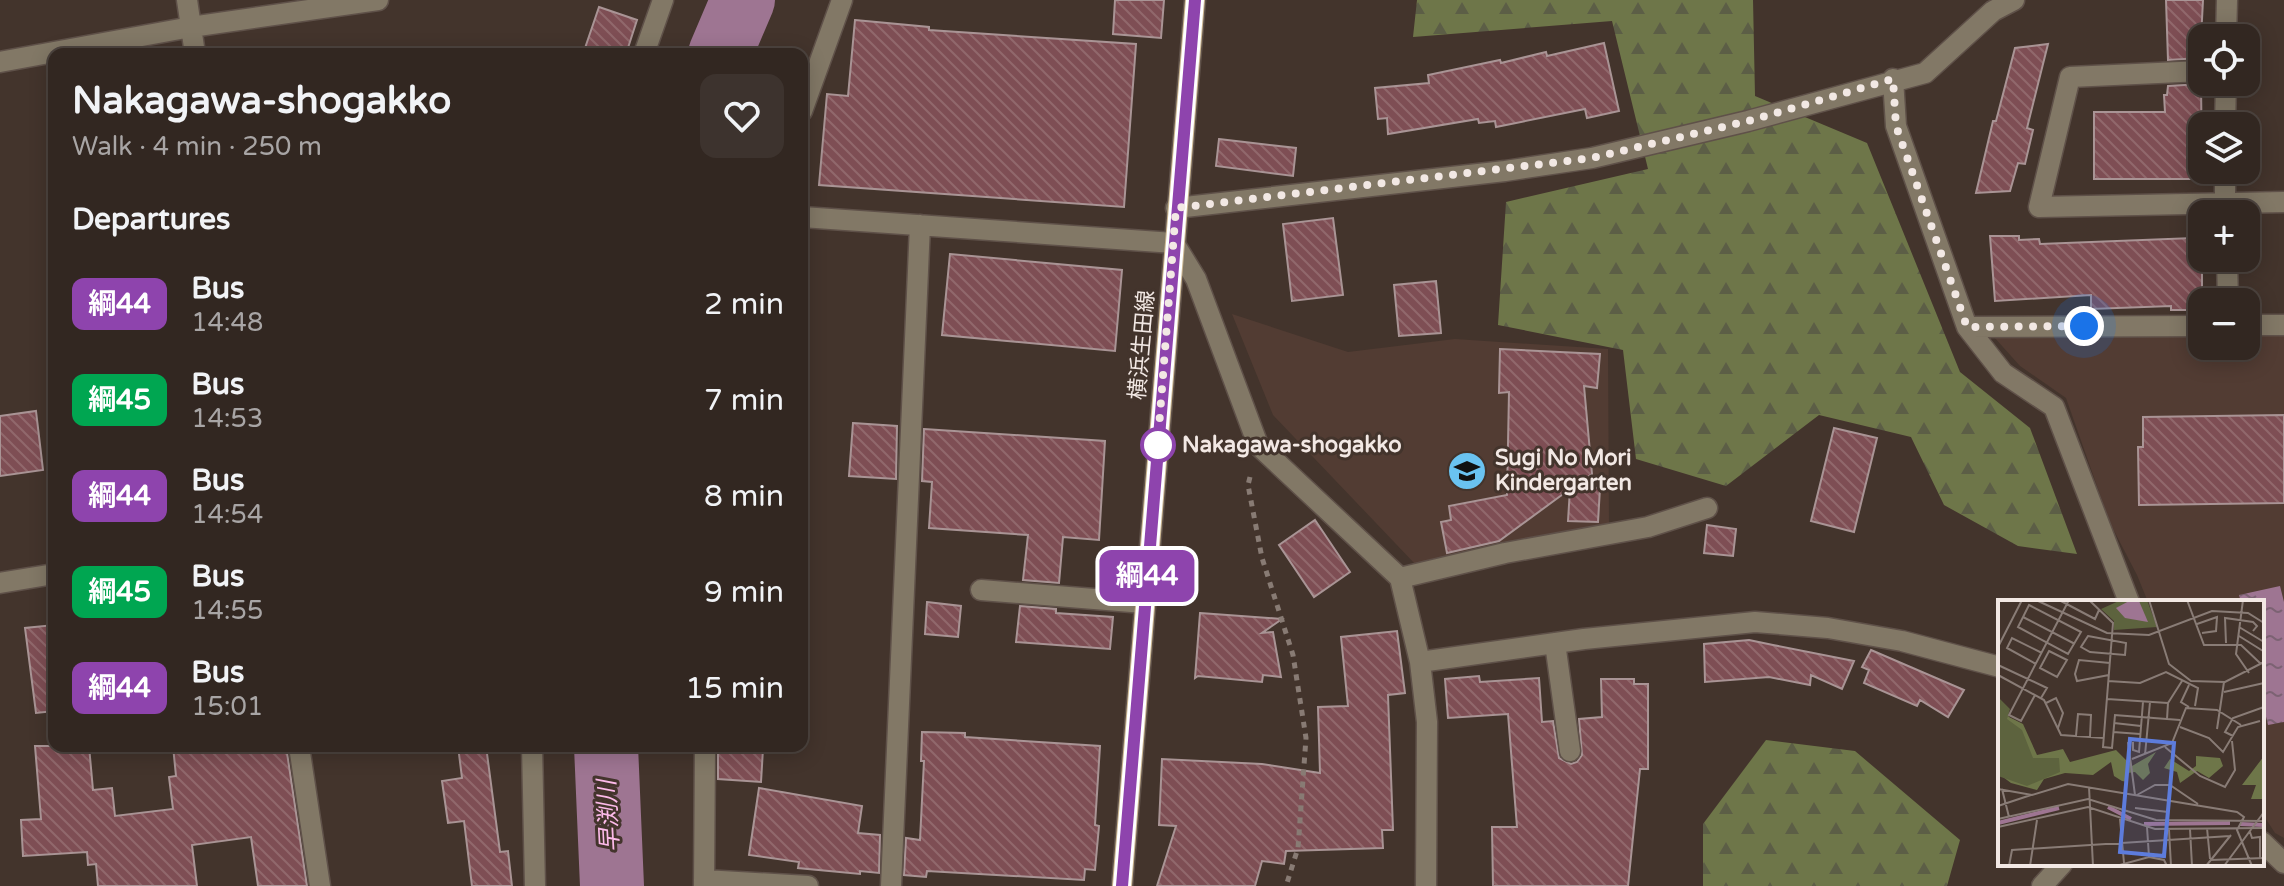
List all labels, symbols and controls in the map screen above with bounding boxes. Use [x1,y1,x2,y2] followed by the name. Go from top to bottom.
[2188,24,2260,360] map controls
[2188,24,2260,96] button: locate
[700,74,784,158] button: heart
[72,78,451,124] text: Nakagawa-shogakko
[2188,112,2260,184] button: layers
[72,131,322,162] text: Walk · 4 min · 250 m
[2188,200,2260,272] button: +
[72,201,230,238] text: Departures
[191,270,244,307] text: Bus
[704,286,784,323] text: 2 min
[88,287,151,321] text: 綱44
[2188,288,2260,360] button: −
[1124,289,1160,401] street label: 横浜生田線
[2064,306,2104,346] your location
[191,307,263,338] text: 14:48
[191,366,244,403] text: Bus
[704,382,784,419] text: 7 min
[88,383,151,417] text: 綱45
[191,403,263,434] text: 14:53
[1141,428,1175,462] marker: Nakagawa-shogakko
[1182,432,1402,458] place label: Nakagawa-shogakko
[1495,445,1632,496] place label: Sugi No Mori Kindergarten
[1446,450,1488,492] school or university icon: Sugi No Mori Kindergarten
[191,462,244,499] text: Bus
[704,478,784,515] text: 8 min
[88,479,151,513] text: 綱44
[191,499,263,530] text: 14:54
[1101,550,1193,602] line badge: 綱44
[191,558,244,595] text: Bus
[1115,559,1179,593] text: 綱44
[704,574,784,611] text: 9 min
[88,575,151,609] text: 綱45
[191,595,263,626] text: 14:55
[1998,600,2264,866] inset map
[191,654,244,691] text: Bus
[685,670,784,707] text: 15 min
[88,671,151,705] text: 綱44
[191,691,263,722] text: 15:01
[592,776,625,853] water label: 早渕川

